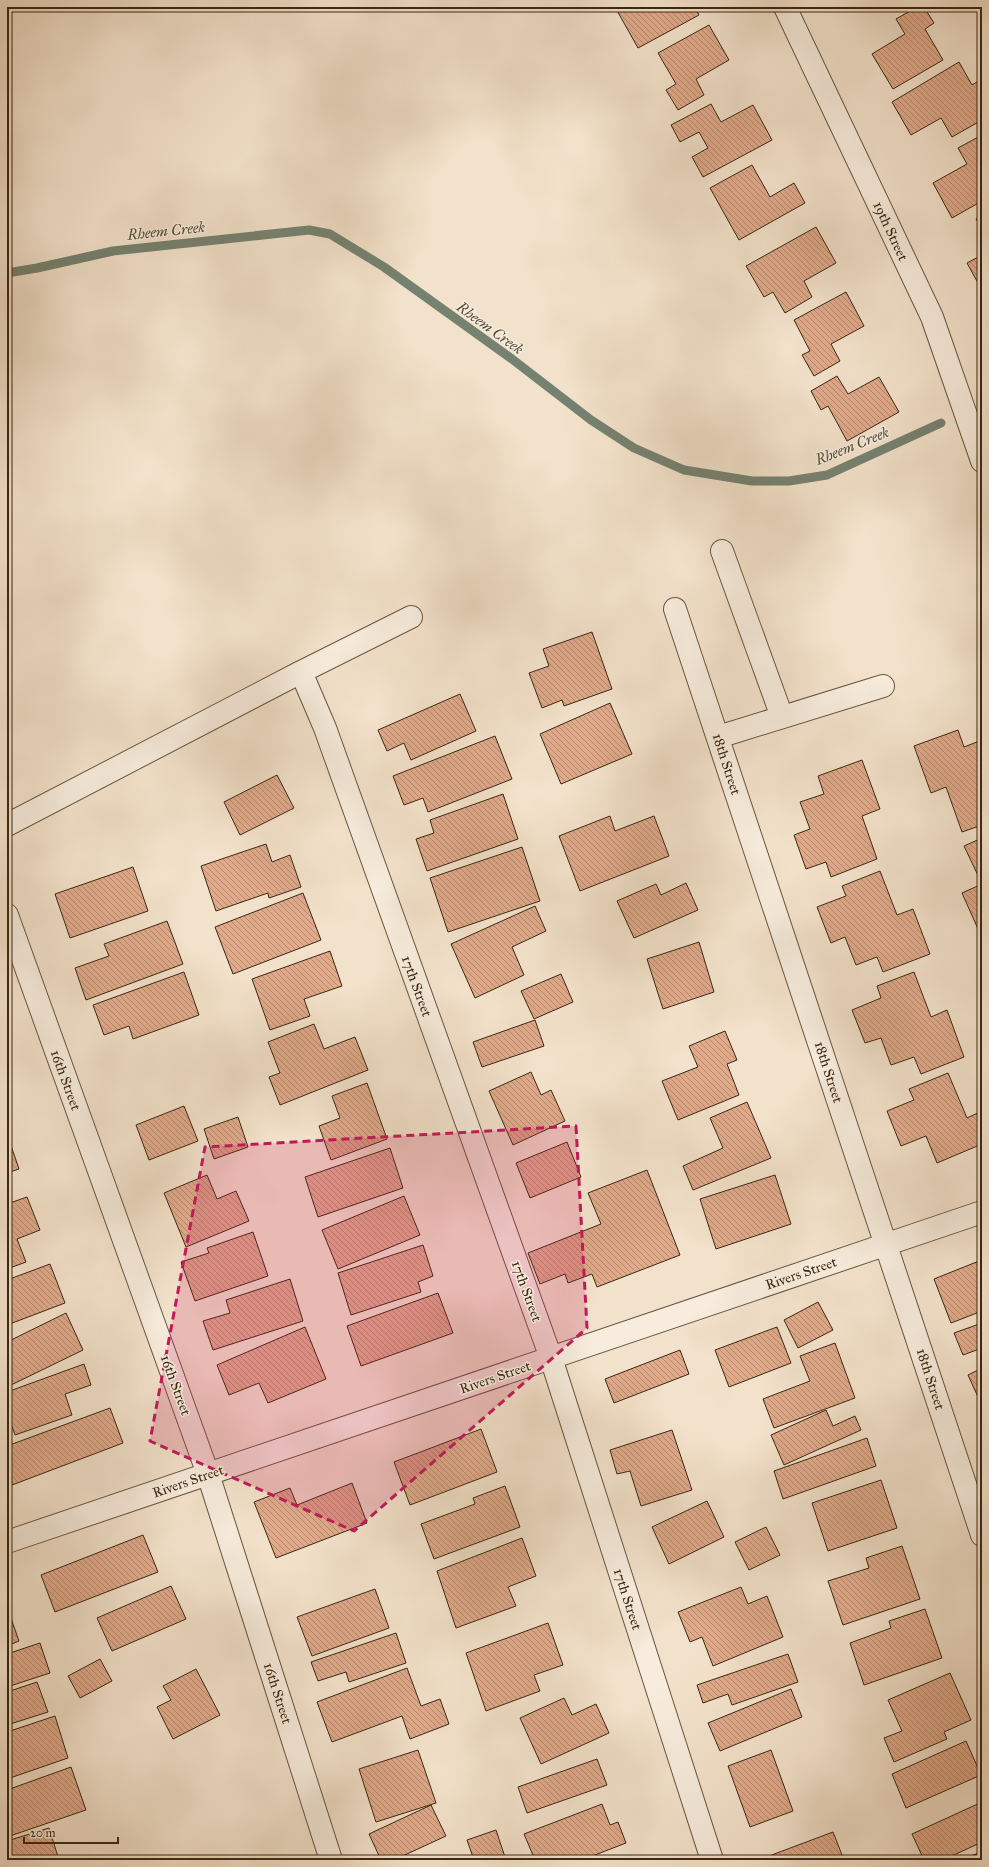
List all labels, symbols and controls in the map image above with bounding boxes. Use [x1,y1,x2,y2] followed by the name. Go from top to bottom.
[869,199,912,264] street label: 19th Street
[125,218,206,244] water label: Rheem Creek
[452,297,527,358] water label: Rheem Creek
[812,423,892,469] water label: Rheem Creek
[709,731,744,797] street label: 18th Street
[398,953,435,1019] street label: 17th Street
[811,1039,846,1105] street label: 18th Street
[47,1048,84,1113] street label: 16th Street
[763,1253,839,1294] street label: Rivers Street
[508,1258,545,1324] street label: 17th Street
[913,1346,948,1412] street label: 18th Street
[157,1353,194,1418] street label: 16th Street
[457,1357,533,1398] street label: Rivers Street
[150,1461,226,1502] street label: Rivers Street
[610,1566,645,1632] street label: 17th Street
[260,1660,295,1726] street label: 16th Street
[24,1819,118,1845] scale bar
[30,1826,56,1840] text: 20 m

